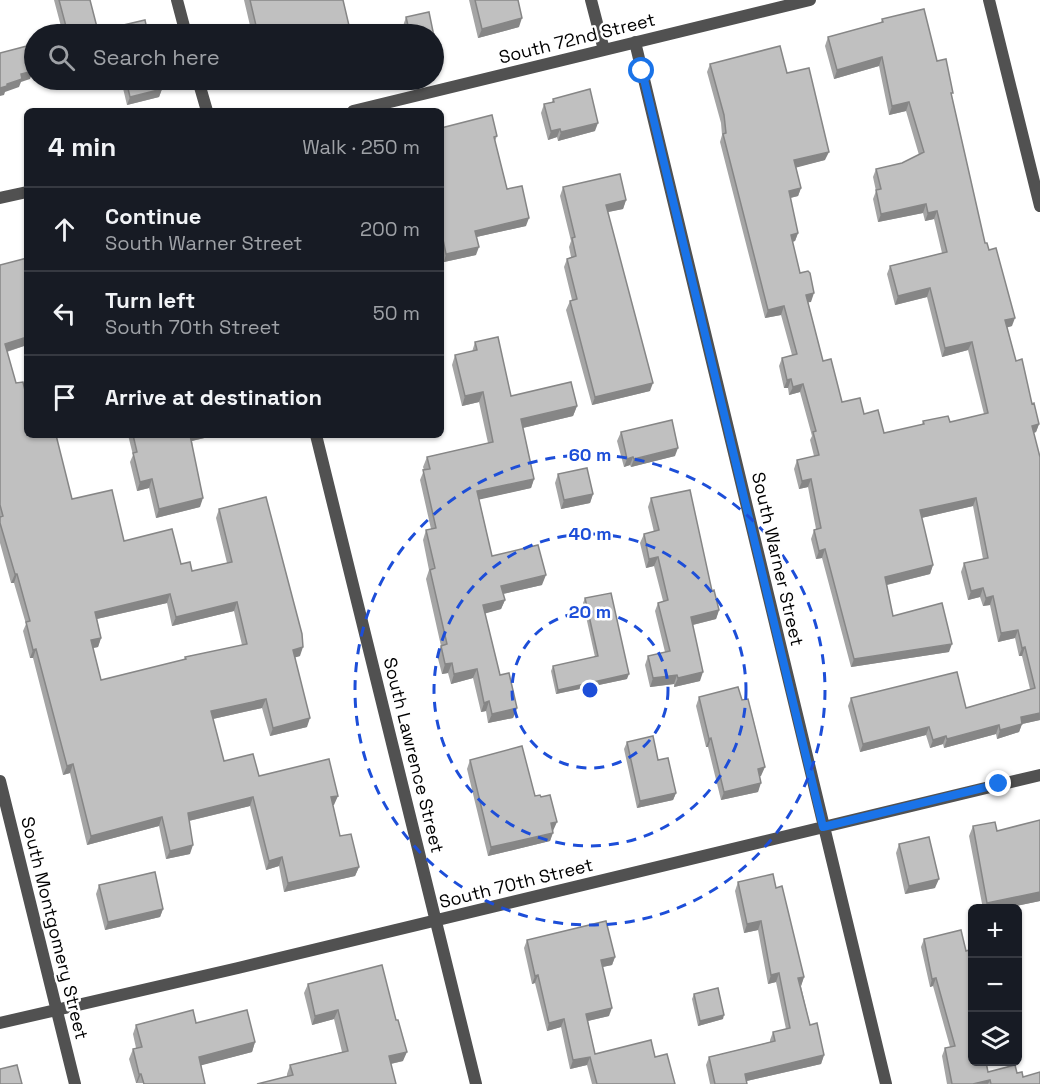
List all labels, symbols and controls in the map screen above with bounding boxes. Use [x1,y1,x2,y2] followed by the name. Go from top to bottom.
[496,7,658,69] street label: South 72nd Street
[24,24,444,90] search box
[45,41,78,74] icon: search
[93,43,220,71] text: Search here
[628,57,654,83] route start
[48,130,116,164] text: 4 min
[302,134,420,160] text: Walk · 250 m
[105,202,201,230] text: Continue
[48,213,81,246] icon: ahead
[360,216,420,242] text: 200 m
[105,230,303,256] text: South Warner Street
[105,286,195,314] text: Turn left
[48,297,81,330] icon: left
[373,300,420,326] text: 50 m
[105,314,280,340] text: South 70th Street
[48,381,81,414] icon: arrive
[105,383,322,411] text: Arrive at destination
[569,443,611,466] text: 60 m
[747,470,809,648] street label: South Warner Street
[568,522,612,545] text: 40 m
[569,600,611,623] text: 20 m
[379,655,449,855] street label: South Lawrence Street
[580,680,600,700] centre of rings
[985,770,1011,796] route end
[16,814,94,1042] street label: South Montgomery Street
[437,853,595,913] street label: South 70th Street
[968,904,1022,1066] map controls
[968,904,1022,958] button: +
[968,958,1022,1012] button: −
[968,1012,1022,1066] button: layers

